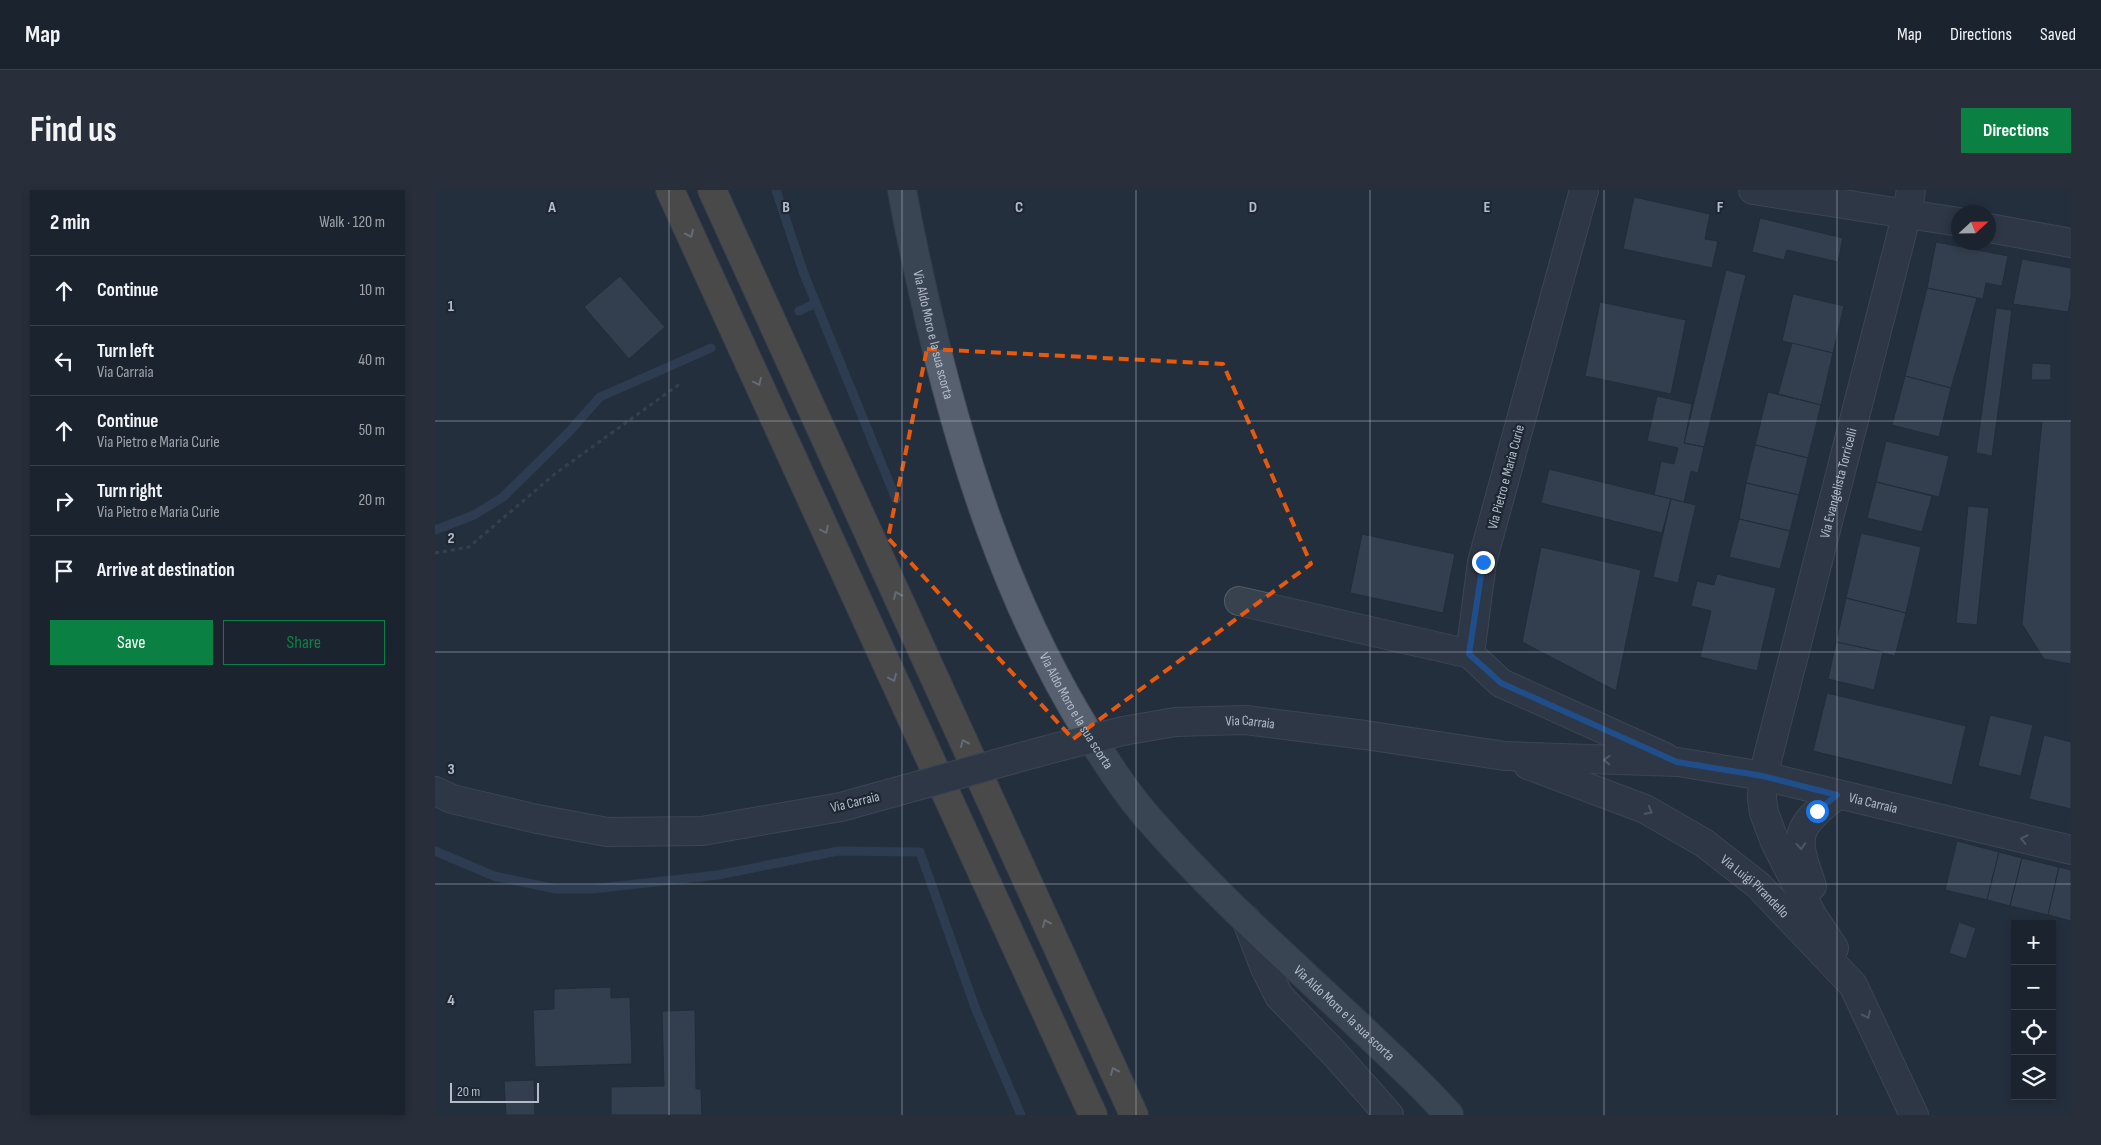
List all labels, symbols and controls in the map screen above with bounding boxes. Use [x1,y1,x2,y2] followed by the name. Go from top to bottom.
[25,20,60,49] text: Map
[1897,24,1922,45] text: Map
[1950,24,2012,45] text: Directions
[2040,24,2076,45] text: Saved
[1961,108,2071,153] button: Directions
[30,109,117,152] text: Find us
[547,198,556,217] text: A
[782,198,790,217] text: B
[1015,198,1023,217] text: C
[1249,198,1257,217] text: D
[1484,198,1491,217] text: E
[1717,198,1724,217] text: F
[1951,205,1996,250] north arrow
[50,210,90,235] text: 2 min
[319,213,385,232] text: Walk · 120 m
[684,229,695,238] one-way arrow
[910,269,958,401] street label: Via Aldo Moro e la sua scorta
[50,277,78,305] icon: ahead
[97,279,158,302] text: Continue
[359,281,385,300] text: 10 m
[448,297,455,316] text: 1
[97,340,154,363] text: Turn left
[50,347,78,375] icon: left
[358,351,385,370] text: 40 m
[97,363,154,382] text: Via Carraia
[752,377,762,386] one-way arrow
[97,410,158,433] text: Continue
[50,417,78,445] icon: ahead
[359,421,385,440] text: 50 m
[1484,423,1528,531] street label: Via Pietro e Maria Curie
[1816,426,1860,540] street label: Via Evangelista Torricelli
[97,433,220,452] text: Via Pietro e Maria Curie
[97,480,162,503] text: Turn right
[50,487,78,515] icon: right
[358,491,385,510] text: 20 m
[97,503,220,522] text: Via Pietro e Maria Curie
[819,525,830,534] one-way arrow
[447,529,455,548] text: 2
[1472,551,1495,574] route end
[50,557,78,585] icon: arrive
[97,559,235,582] text: Arrive at destination
[893,591,903,600] one-way arrow
[50,620,213,665] button: Save
[223,620,385,665] button: Share
[1036,650,1117,772] street label: Via Aldo Moro e la sua scorta
[887,673,897,682] one-way arrow
[1225,711,1276,732] street label: Via Carraia
[960,739,971,748] one-way arrow
[1603,754,1611,765] one-way arrow
[447,760,455,779] text: 3
[829,788,881,816] street label: Via Carraia
[1847,788,1899,817] street label: Via Carraia
[1806,800,1829,823] route start
[1644,805,1653,815] one-way arrow
[2019,834,2028,845] one-way arrow
[1796,842,1807,850] one-way arrow
[1717,851,1793,921] street label: Via Luigi Pirandello
[1042,919,1053,928] one-way arrow
[2011,920,2056,1100] map controls
[2011,920,2056,965] button: +
[1291,961,1398,1064] street label: Via Aldo Moro e la sua scorta
[2011,965,2056,1010] button: −
[447,991,455,1010] text: 4
[1860,1009,1870,1018] one-way arrow
[2011,1010,2056,1055] button: locate
[2011,1055,2056,1100] button: layers
[1109,1067,1120,1076] one-way arrow
[450,1080,539,1103] scale bar
[457,1083,480,1100] text: 20 m

